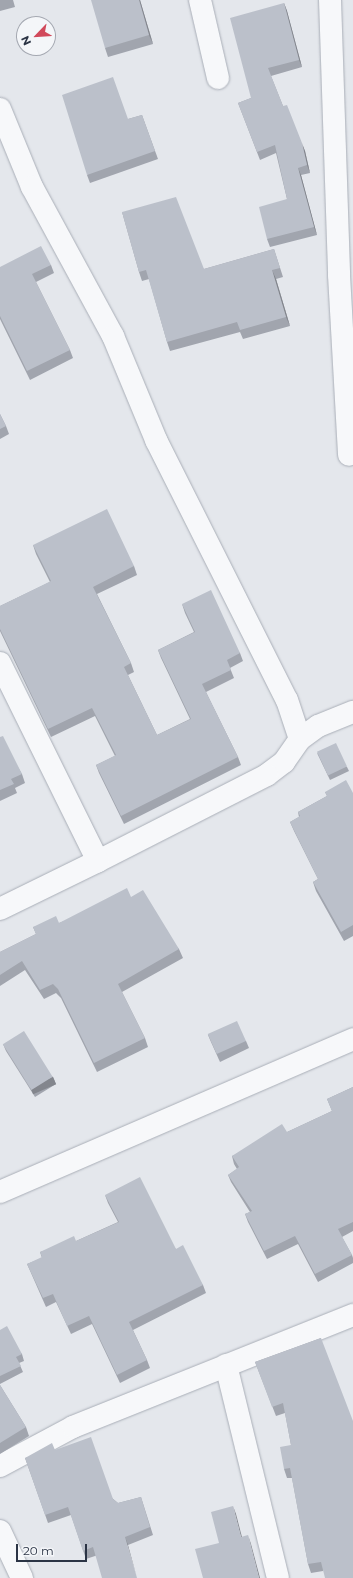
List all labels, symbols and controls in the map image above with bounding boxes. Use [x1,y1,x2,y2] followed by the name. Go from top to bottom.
[16,16,56,56] north arrow
[18,34,34,48] text: N
[18,1536,89,1562] scale bar
[23,1543,54,1558] text: 20 m

